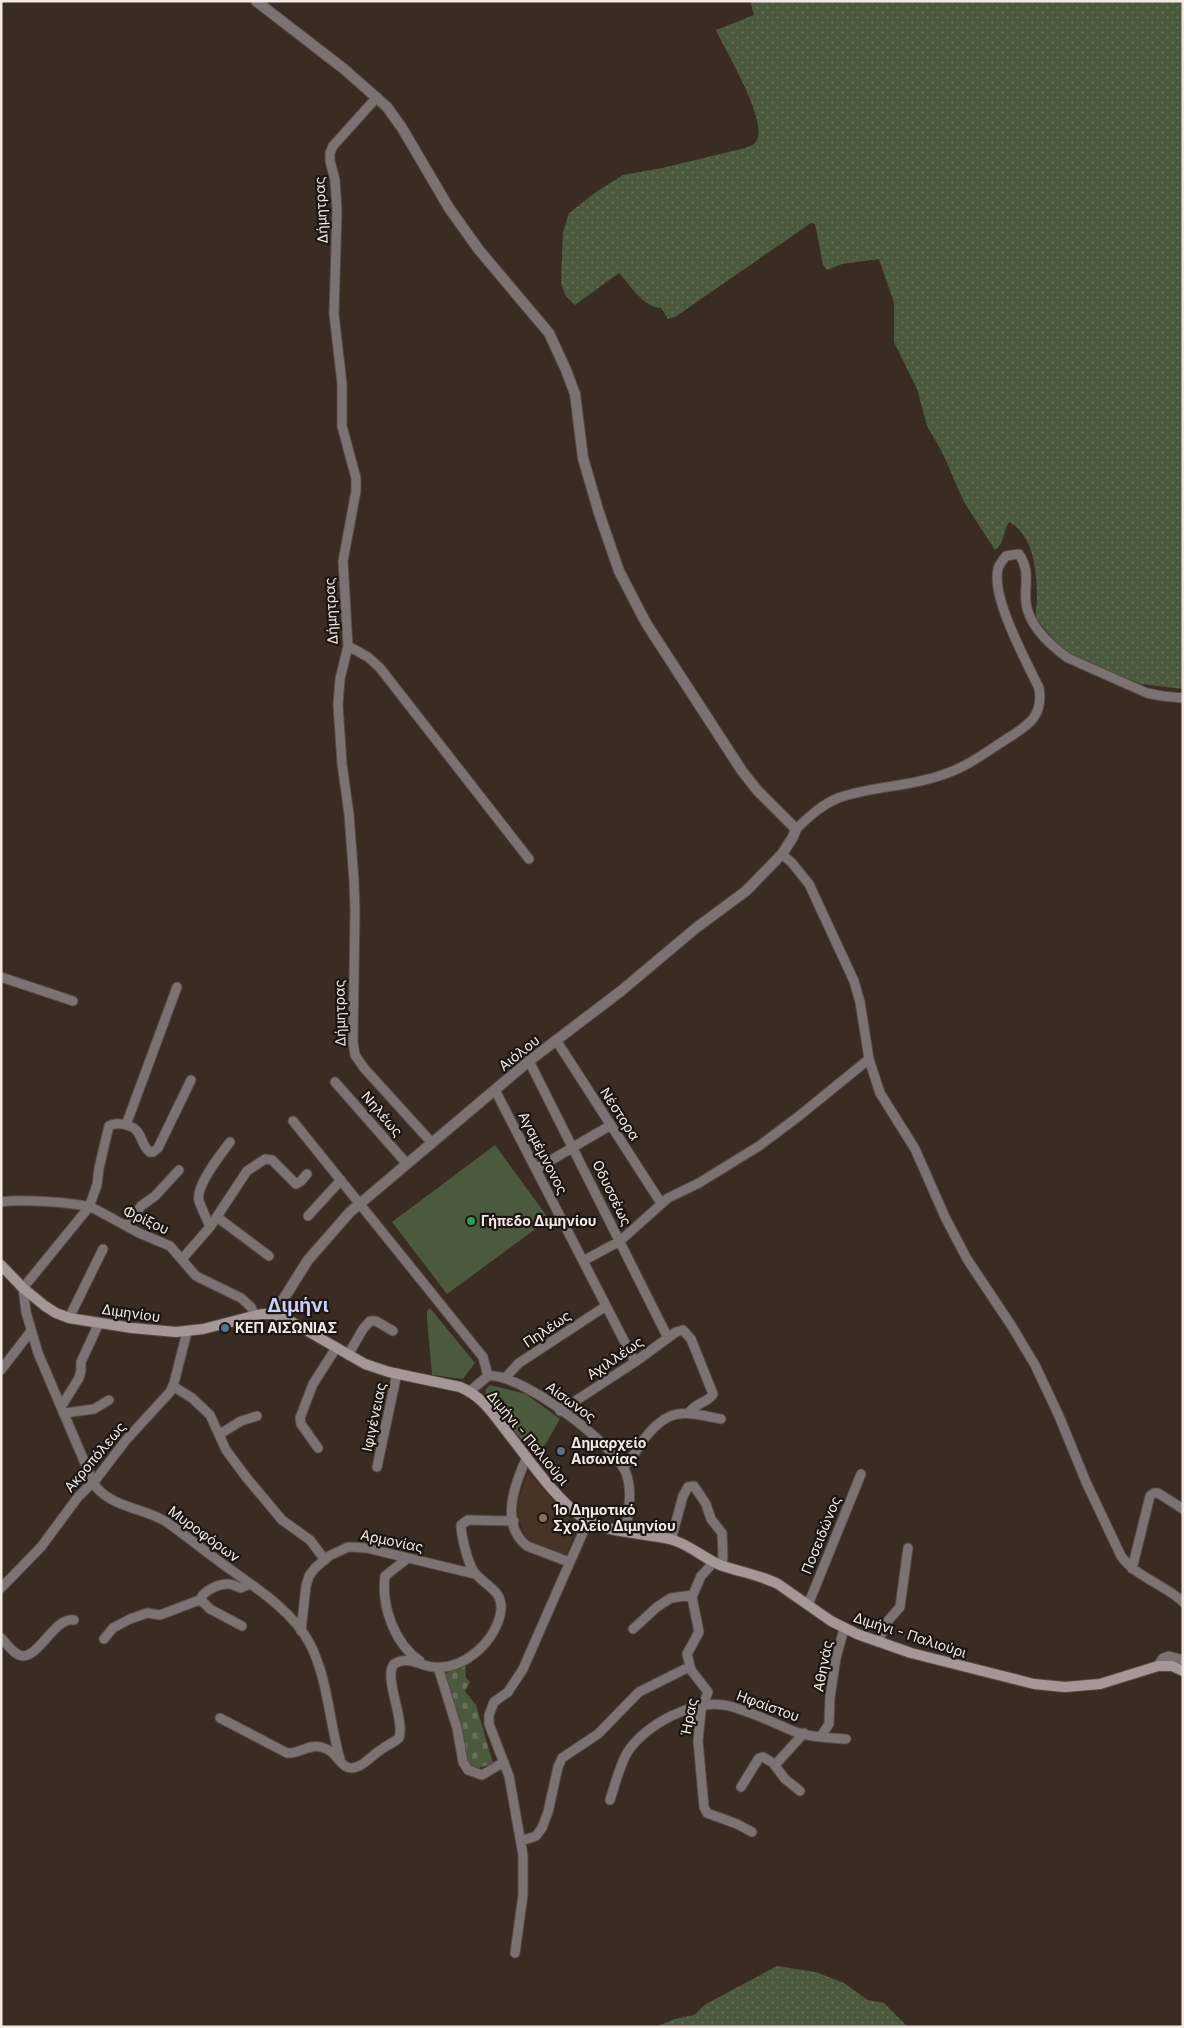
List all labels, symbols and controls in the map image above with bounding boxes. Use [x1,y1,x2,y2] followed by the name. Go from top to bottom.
[310,176,331,244] street label: Δήμητρας
[320,577,341,645] street label: Δήμητρας
[330,979,349,1047] street label: Δήμητρας
[495,1031,543,1074] street label: Αιόλου
[597,1084,644,1143] street label: Νέστορα
[358,1088,407,1140] street label: Νηλέως
[515,1109,572,1197] street label: Αγαμέμνονος
[589,1157,636,1229] street label: Οδυσσέως
[120,1202,172,1238] street label: Φρίξου
[481,1212,597,1229] place label: Γήπεδο Διμηνίου
[465,1215,477,1227] marker: Γήπεδο Διμηνίου
[267,1294,329,1317] district label: Διμήνι
[101,1300,161,1325] street label: Διμηνίου
[520,1306,574,1351] street label: Πηλέως
[235,1319,337,1336] place label: ΚΕΠ ΑΙΣΩΝΙΑΣ
[219,1322,231,1334] marker: ΚΕΠ ΑΙΣΩΝΙΑΣ
[583,1332,646,1383] street label: Αχιλλέως
[543,1378,600,1425] street label: Αίσωνος
[358,1381,389,1453] street label: Ιφιγένειας
[484,1387,573,1488] street label: Διμήνι - Παλιούρι
[60,1418,129,1495] street label: Ακροπόλεως
[571,1434,647,1467] place label: Δημαρχείο Αισωνίας
[555,1445,567,1457] marker: Δημαρχείο Αισωνίας
[797,1493,844,1576] street label: Ποσειδώνος
[553,1501,676,1534] place label: 1ο Δημοτικό Σχολείο Διμηνίου
[165,1502,243,1565] street label: Μυροφόρων
[537,1512,549,1524] marker: 1ο Δημοτικό Σχολείο Διμηνίου
[359,1526,425,1555] street label: Αρμονίας
[851,1608,969,1661] street label: Διμήνι - Παλιούρι
[809,1639,836,1693] street label: Αθηνάς
[734,1686,802,1725] street label: Ηφαίστου
[677,1697,700,1737] street label: Ήρας

